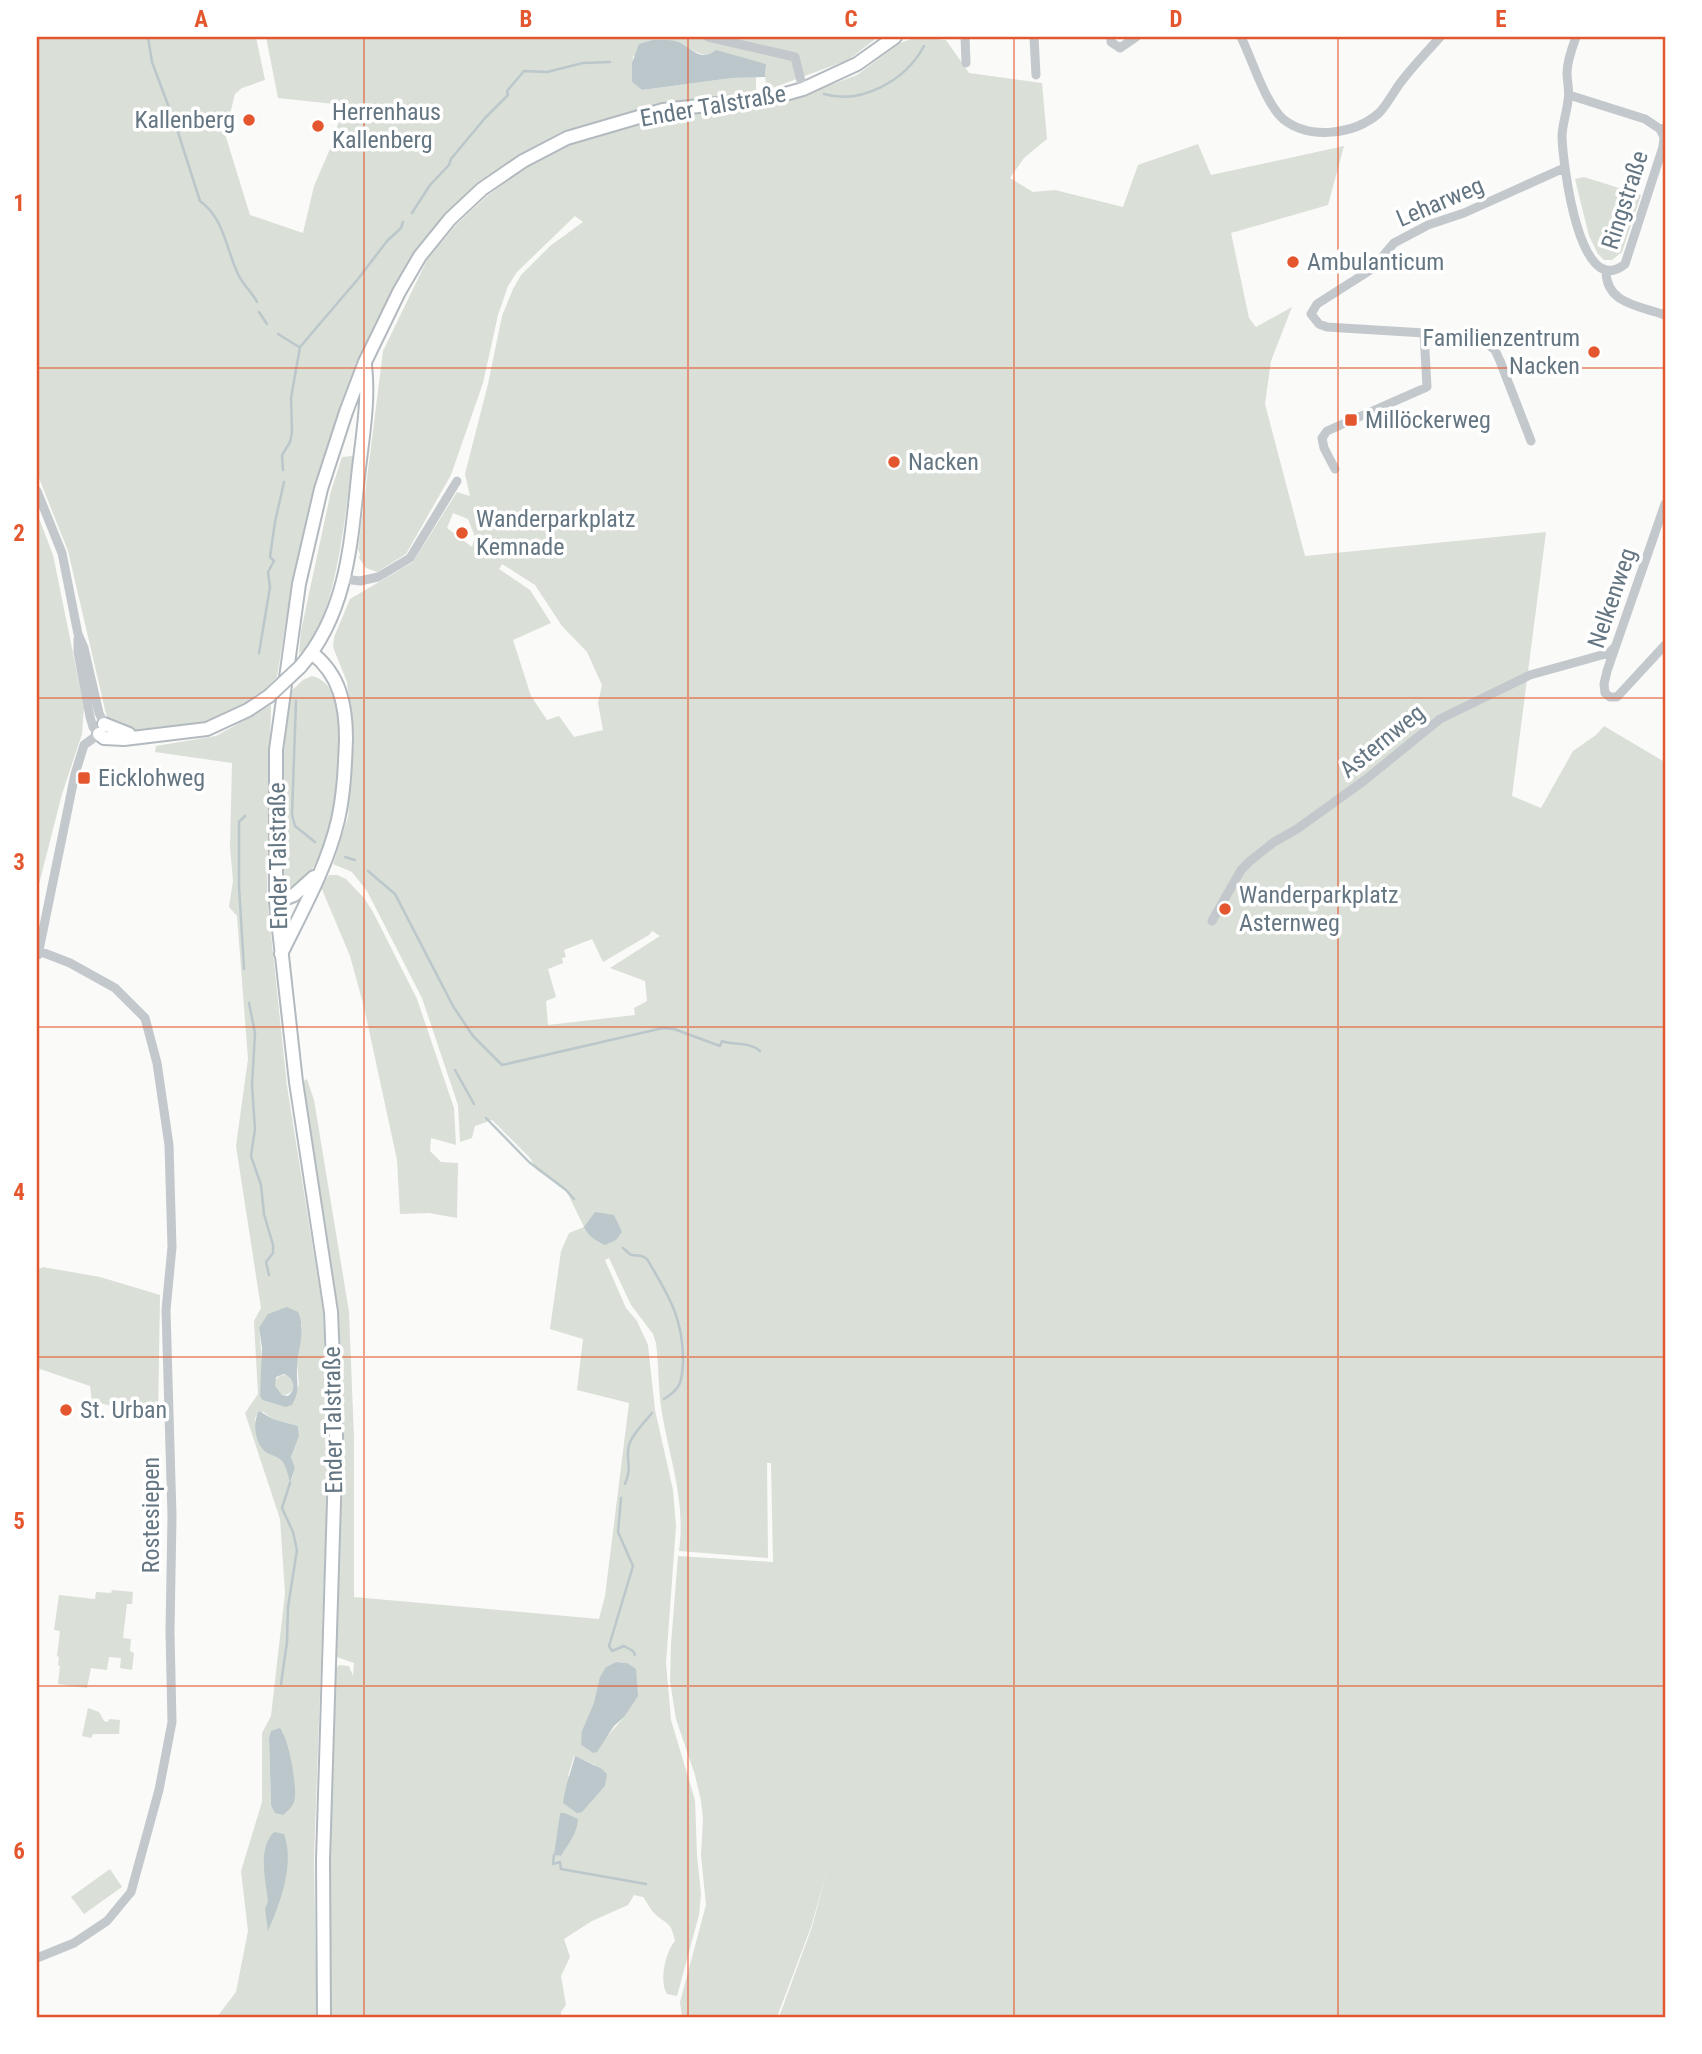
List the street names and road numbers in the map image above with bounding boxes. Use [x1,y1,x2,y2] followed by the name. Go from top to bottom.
[638,79,788,133] street label: Ender Talstraße
[1596,147,1654,253] street label: Ringstraße
[1392,171,1488,233] street label: Leharweg
[1582,544,1642,652] street label: Nelkenweg
[1334,698,1430,784] street label: Asternweg
[263,782,293,930] street label: Ender Talstraße
[318,1346,348,1494] street label: Ender Talstraße
[137,1457,165,1573] street label: Rostesiepen

